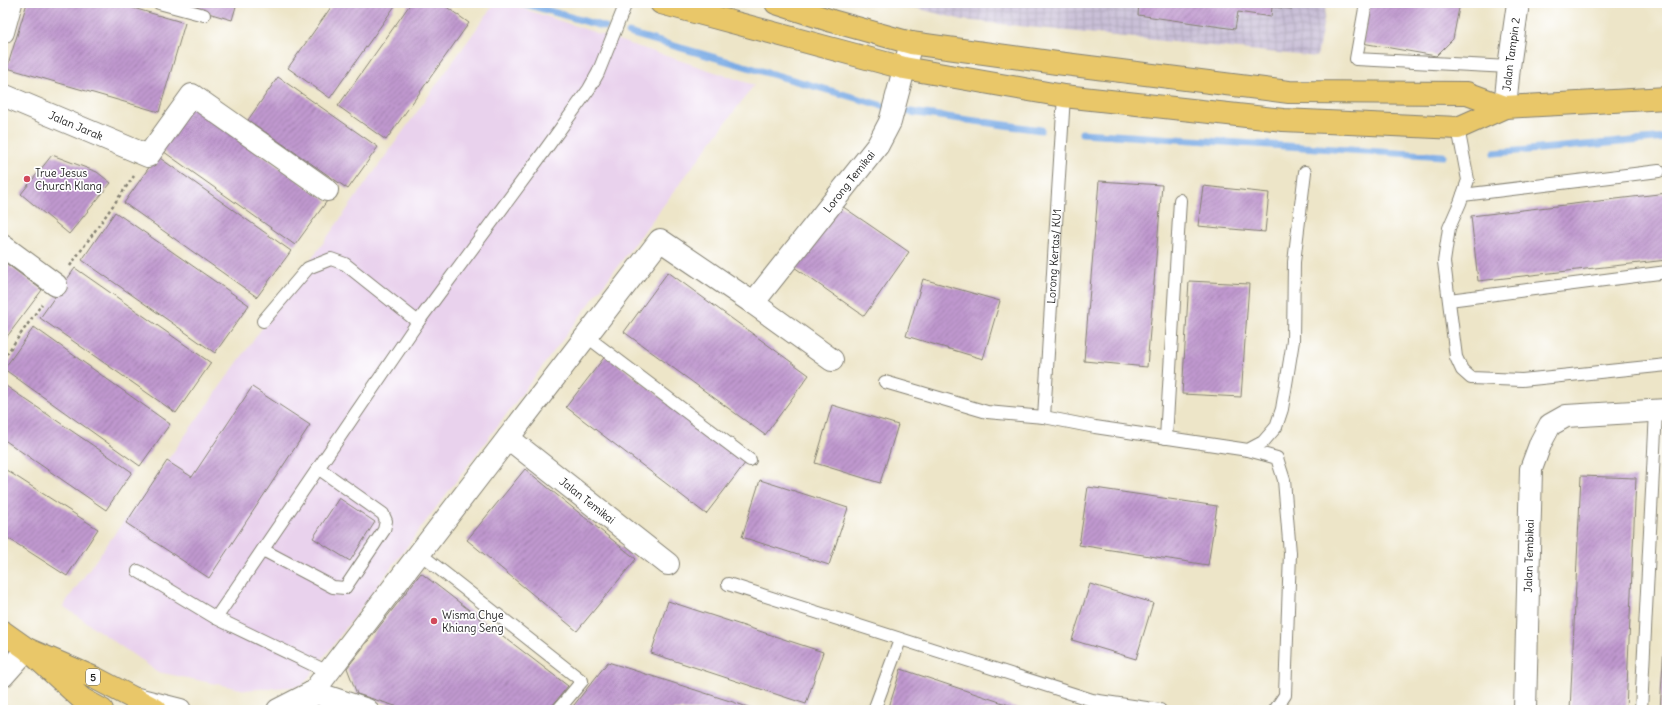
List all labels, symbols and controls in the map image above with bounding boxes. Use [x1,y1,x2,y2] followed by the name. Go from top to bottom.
[1500,17,1523,92] street label: Jalan Tampin 2
[46,108,105,143] street label: Jalan Jarak
[820,148,878,215] street label: Lorong Temikai
[35,166,102,193] place label: True Jesus Church Klang
[22,174,32,184] marker: True Jesus Church Klang
[1044,208,1064,304] street label: Lorong Kertas/ KU1
[557,474,618,527] street label: Jalan Temikai
[1521,519,1537,593] street label: Jalan Tembikai
[442,608,504,635] place label: Wisma Chye Khiang Seng
[429,616,439,626] marker: Wisma Chye Khiang Seng
[86,669,100,685] road number: 5

